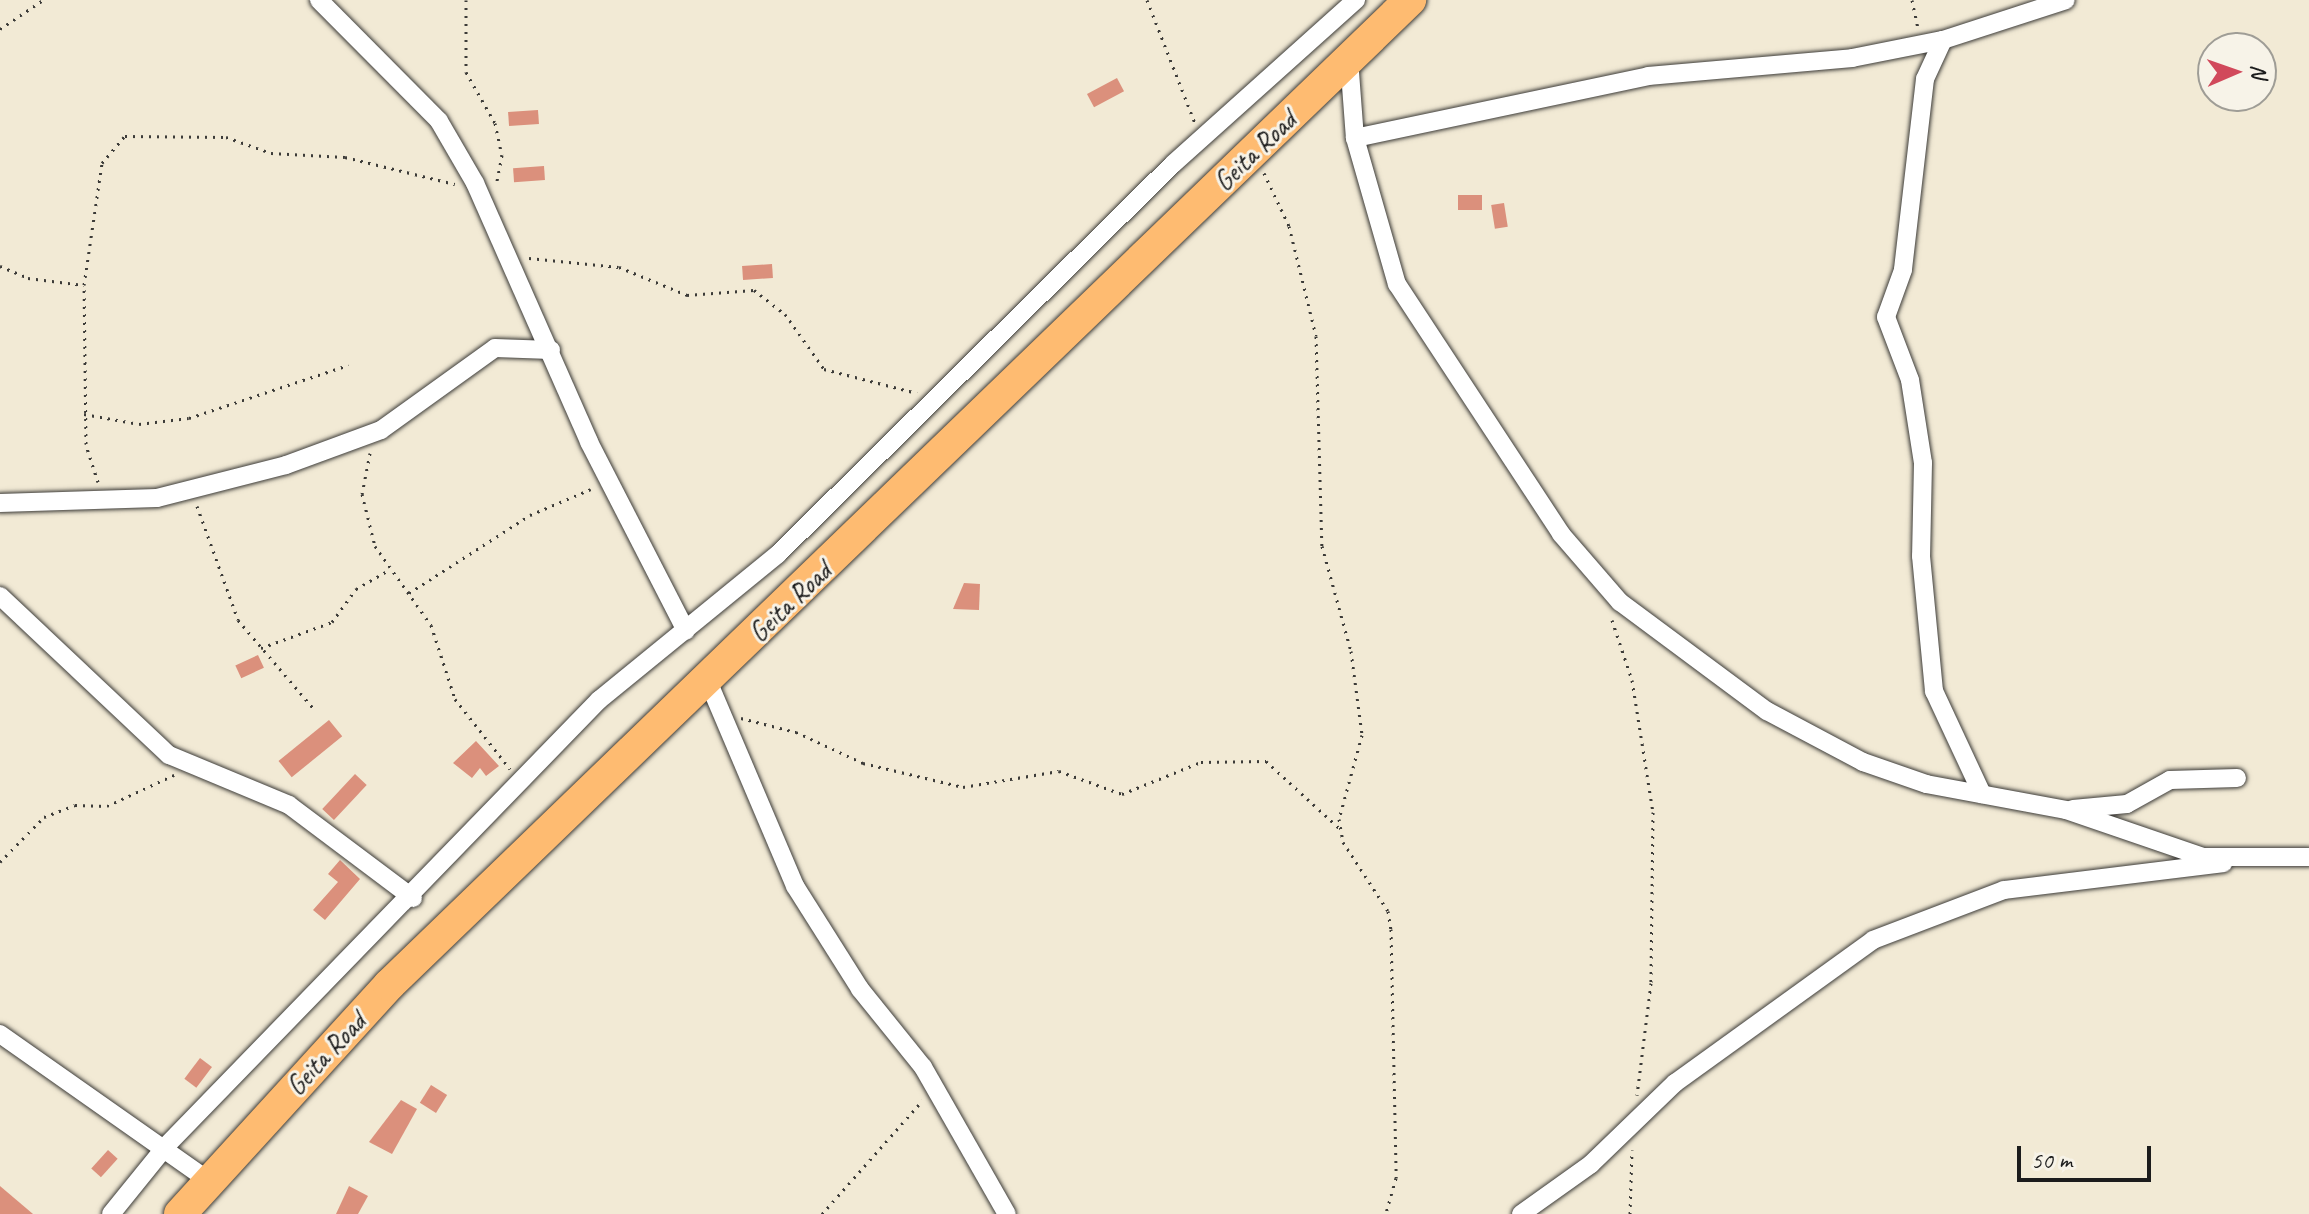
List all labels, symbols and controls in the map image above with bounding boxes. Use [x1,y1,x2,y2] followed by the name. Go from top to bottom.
[2197,32,2277,112] north arrow
[2245,64,2273,79] text: N
[1207,103,1303,199] street label: Geita Road
[742,554,838,650] street label: Geita Road
[279,1005,373,1103] street label: Geita Road
[2021,1130,2155,1180] scale bar
[2031,1145,2072,1175] text: 50 m

